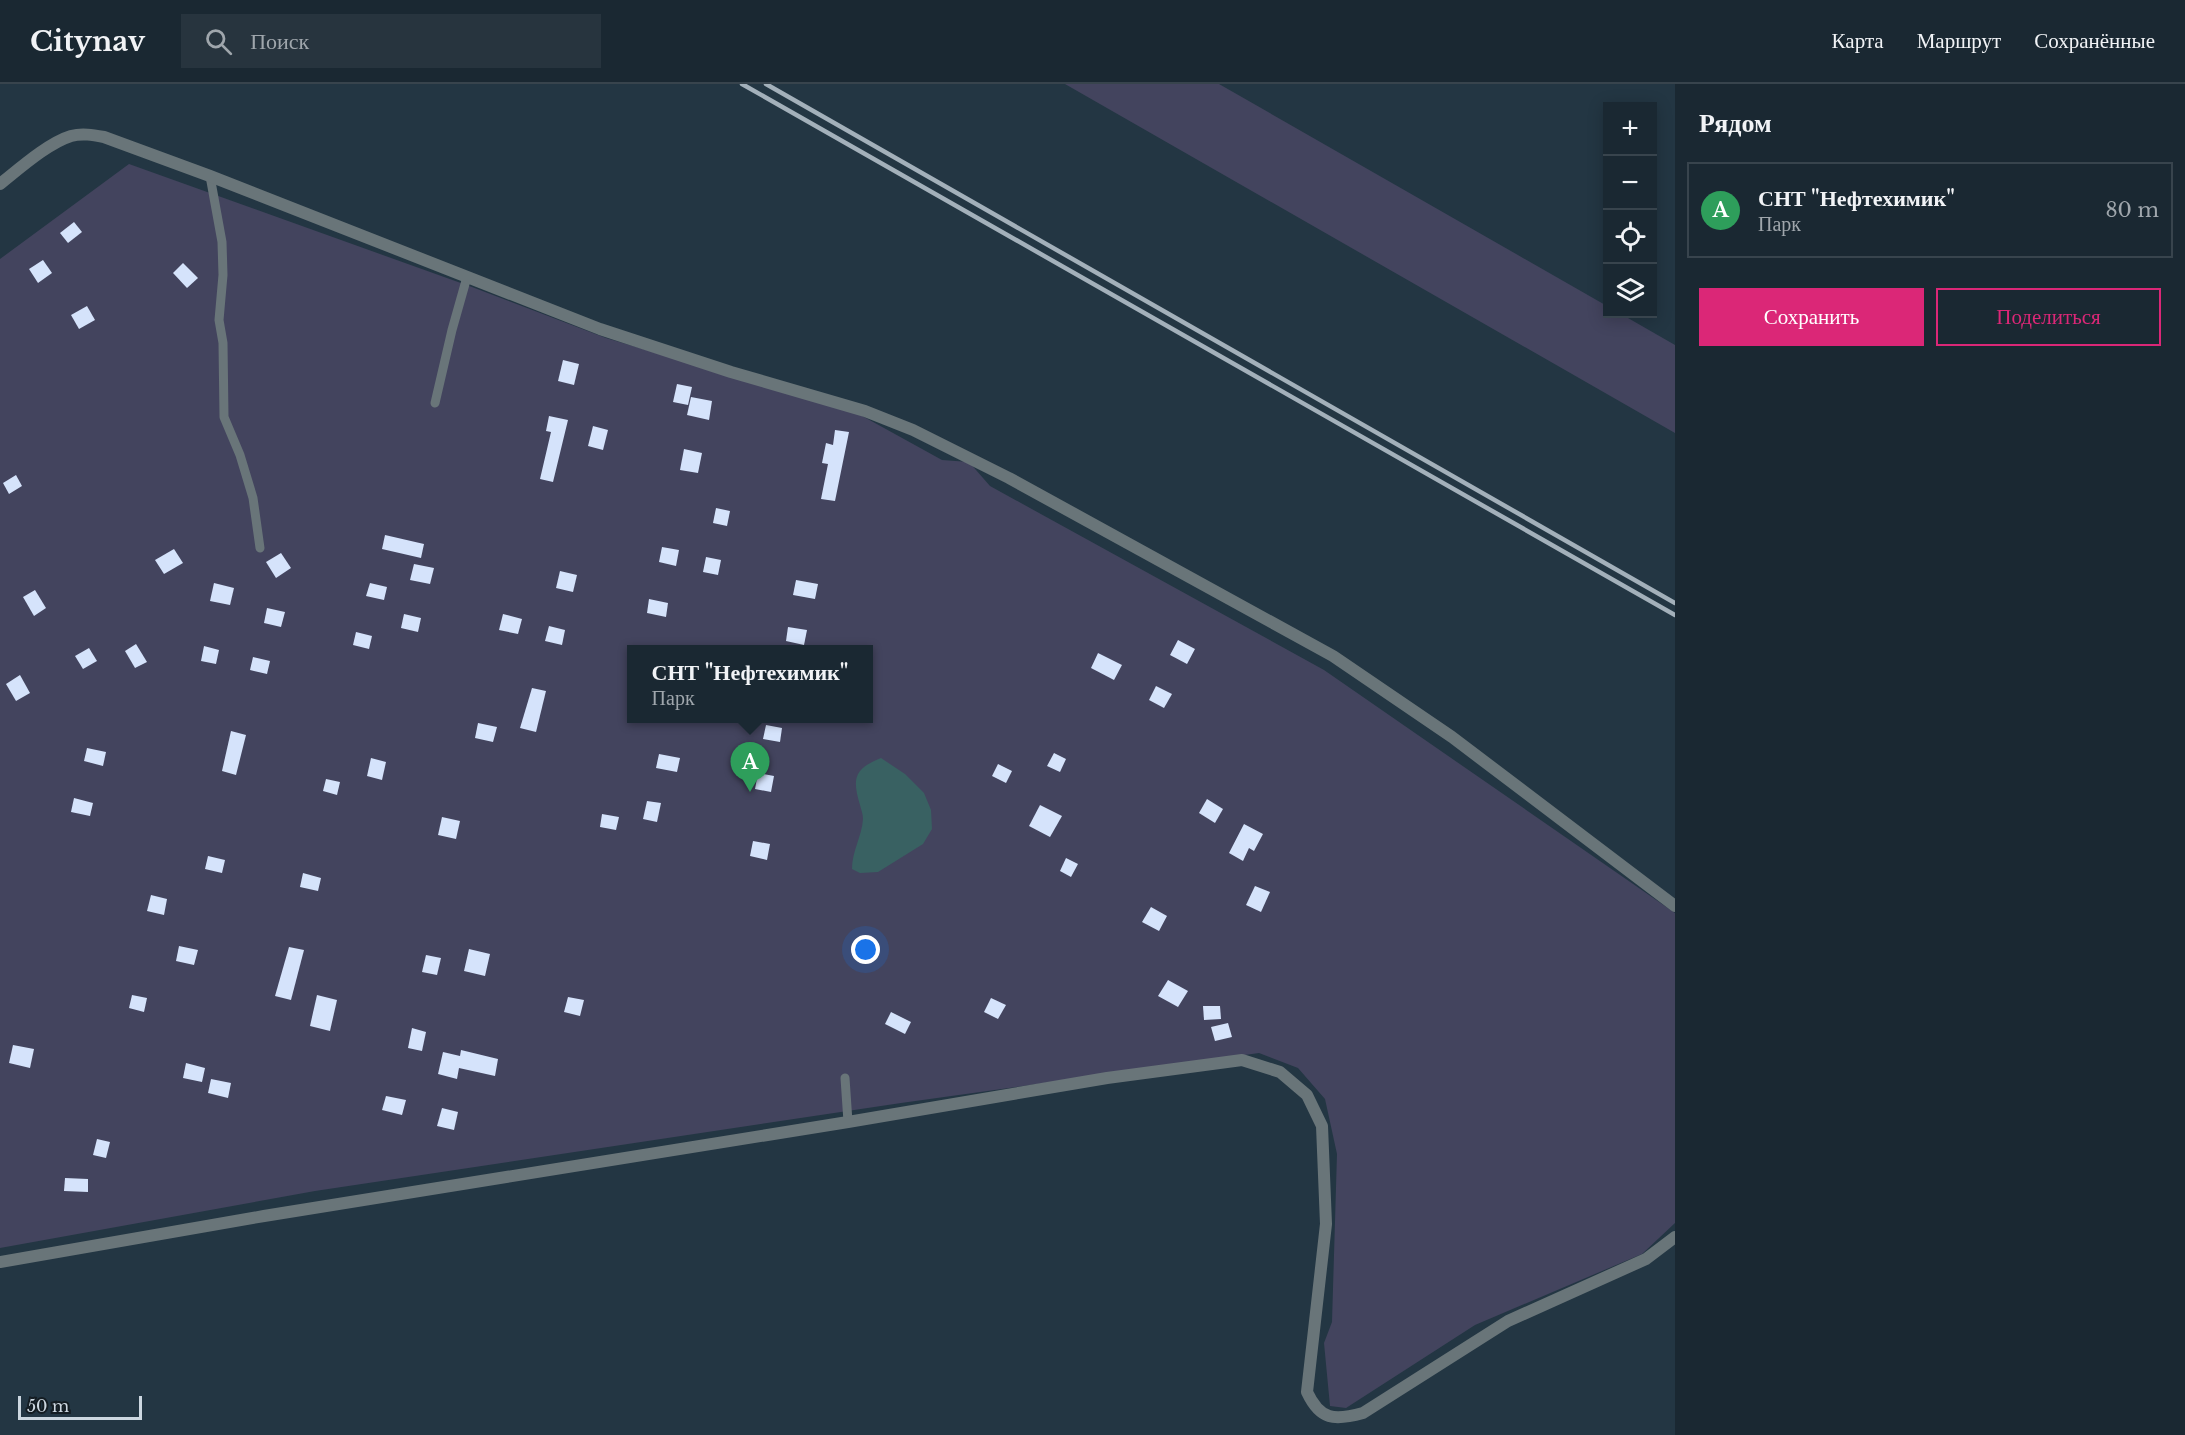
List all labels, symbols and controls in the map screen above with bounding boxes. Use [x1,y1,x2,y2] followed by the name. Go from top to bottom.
[181,14,601,68] search box
[30,24,145,59] text: Citynav
[202,25,235,58] icon: search
[250,28,309,55] text: Поиск
[1832,28,1884,54] text: Карта
[1917,28,2001,54] text: Маршрут
[2034,28,2155,54] text: Сохранённые
[1603,102,1657,318] map controls
[1603,102,1657,156] button: +
[1699,107,1772,139] text: Рядом
[1603,156,1657,210] button: −
[1758,185,1955,212] text: СНТ "Нефтехимик"
[1712,198,1729,222] text: A
[2105,198,2159,222] text: 80 m
[1603,210,1657,264] button: locate
[1758,212,1801,236] text: Парк
[1603,264,1657,318] button: layers
[1699,288,1924,346] button: Сохранить
[1936,288,2161,346] button: Поделиться
[627,645,873,723] popup
[652,659,848,686] text: СНТ "Нефтехимик"
[652,686,695,710] text: Парк
[730,742,770,792] pin: A
[851,935,880,964] your location
[18,1393,142,1420] scale bar
[27,1396,69,1416] text: 50 m

